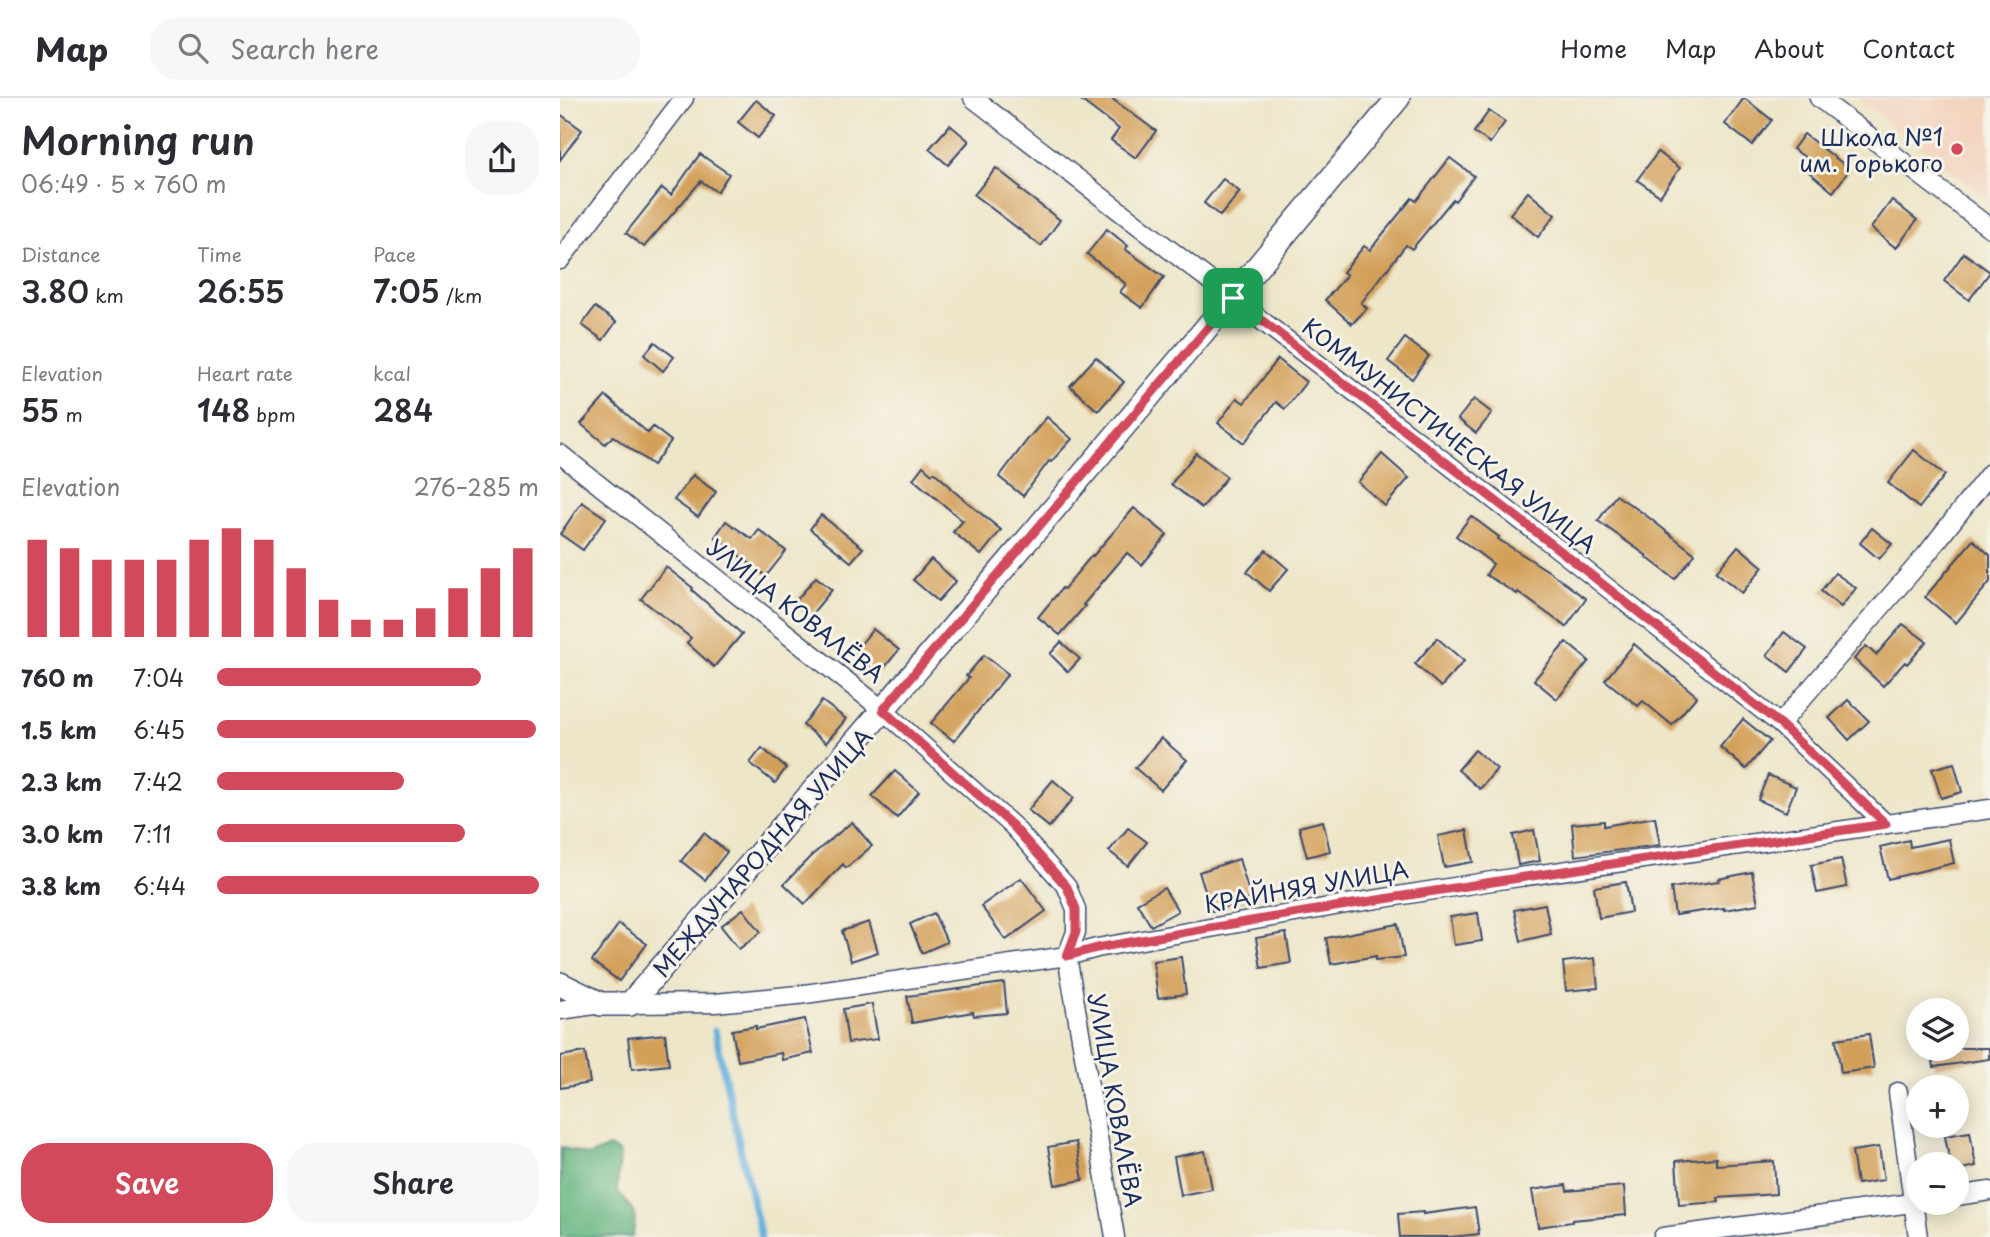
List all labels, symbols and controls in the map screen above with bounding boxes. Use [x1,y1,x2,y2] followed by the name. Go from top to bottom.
[150,17,640,80] search box
[35,23,108,73] text: Map
[174,29,212,67] icon: search
[230,29,379,68] text: Search here
[1560,30,1627,66] text: Home
[1665,30,1716,66] text: Map
[1754,30,1824,66] text: About
[1862,30,1955,66] text: Contact
[21,111,255,168] text: Morning run
[1799,119,1943,180] place label: Школа №1 им. Горького
[465,121,539,195] button: share
[1949,141,1965,157] marker: Школа №1 им. Горького
[21,166,226,201] text: 06:49 · 5 × 760 m
[21,240,101,268] text: Distance
[197,240,242,268] text: Time
[373,240,416,268] text: Pace
[21,268,89,313] text: 3.80
[197,268,285,313] text: 26:55
[373,268,440,313] text: 7:05
[1203,268,1263,328] pin
[1214,279,1252,317] icon: arrive
[89,281,124,309] text: km
[440,281,482,309] text: /km
[1295,309,1605,561] street label: КОММУНИСТИЧЕСКАЯ УЛИЦА
[21,359,103,387] text: Elevation
[197,359,293,387] text: Heart rate
[373,359,411,387] text: kcal
[21,387,59,432] text: 55
[197,387,250,432] text: 148
[373,387,433,432] text: 284
[59,400,83,428] text: m
[250,400,296,428] text: bpm
[21,469,120,504] text: Elevation
[414,469,539,504] text: 276–285 m
[700,529,892,691] street label: УЛИЦА КОВАЛЁВА
[21,660,94,695] text: 760 m
[133,660,184,695] text: 7:04
[21,712,97,747] text: 1.5 km
[133,712,185,747] text: 6:45
[644,720,880,984] street label: МЕЖДУНАРОДНАЯ УЛИЦА
[21,764,102,799] text: 2.3 km
[133,764,183,799] text: 7:42
[21,816,103,851] text: 3.0 km
[133,816,172,851] text: 7:11
[1201,851,1411,921] street label: КРАЙНЯЯ УЛИЦА
[21,868,101,903] text: 3.8 km
[133,868,186,903] text: 6:44
[1080,990,1152,1210] street label: УЛИЦА КОВАЛЁВА
[1906,998,1969,1215] map controls
[1906,998,1969,1061] button: layers
[1906,1075,1969,1138] button: +
[21,1143,273,1223] button: Save
[287,1143,539,1223] button: Share
[1906,1152,1969,1215] button: −

